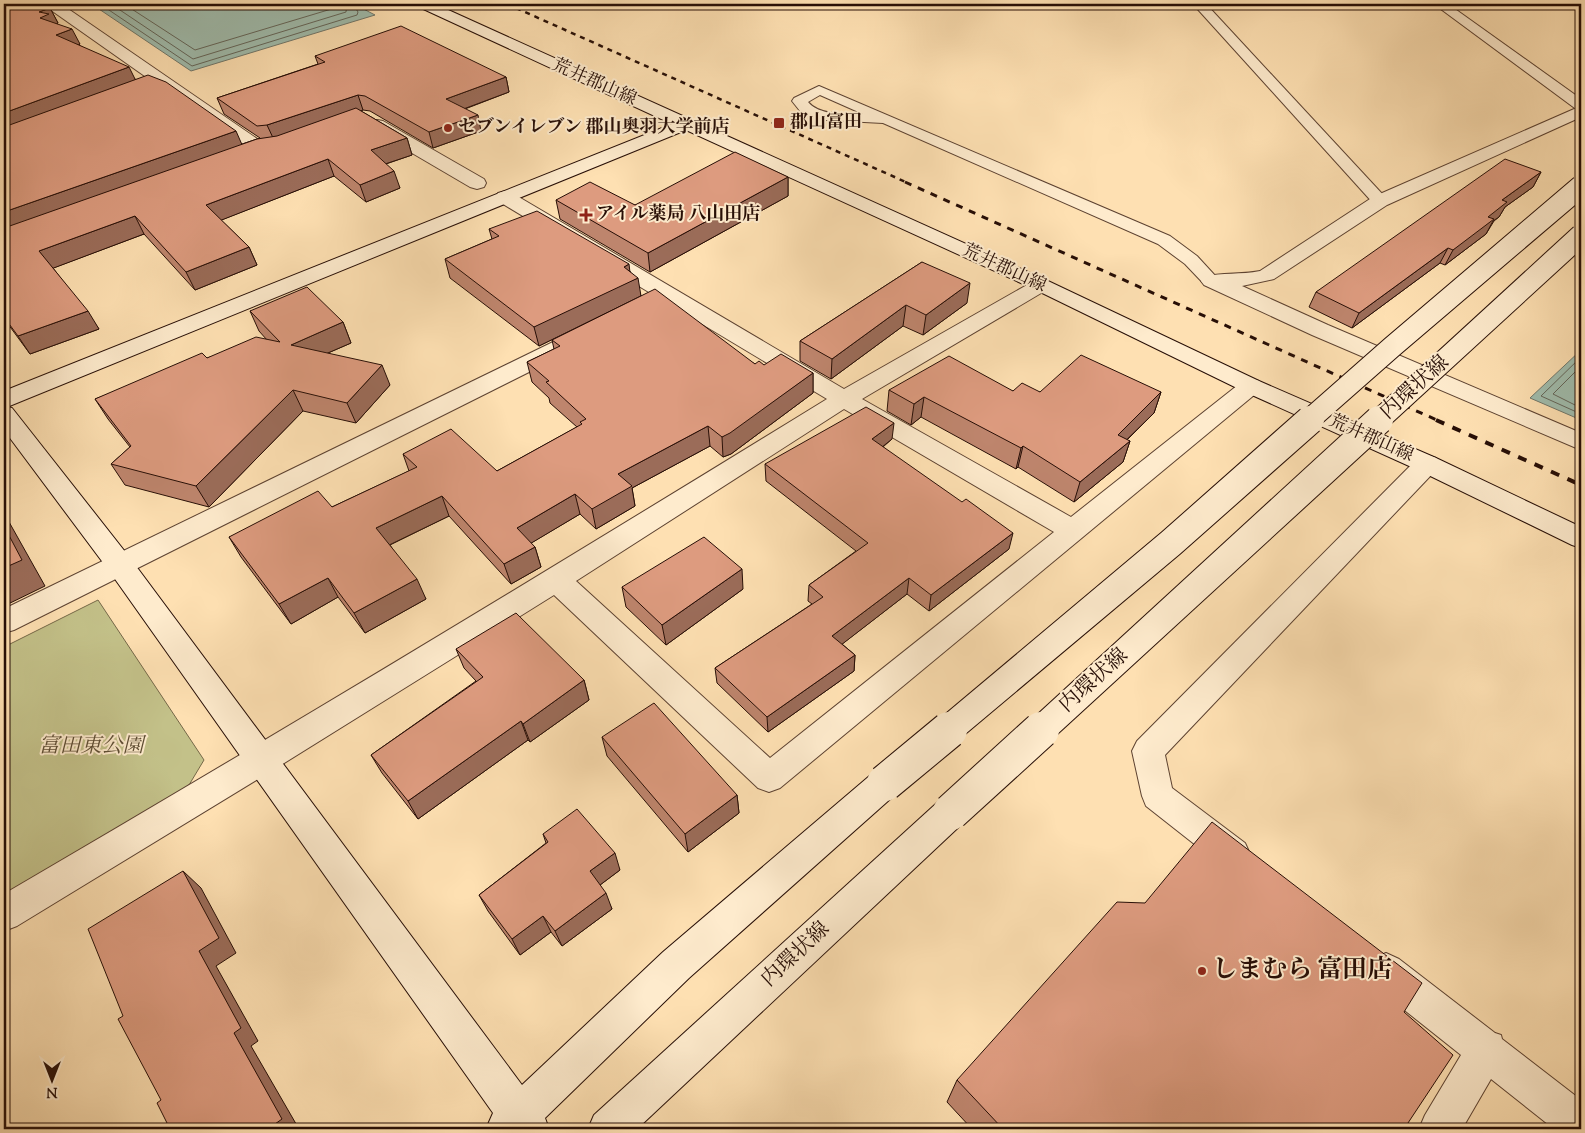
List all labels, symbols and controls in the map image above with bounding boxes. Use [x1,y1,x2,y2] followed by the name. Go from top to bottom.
[548,53,640,113] street label: 荒井郡山線
[790,110,862,136] place label: 郡山富田
[458,115,730,141] place label: セブンイレブン 郡山奥羽大学前店
[772,116,786,130] marker: 郡山富田
[442,122,454,134] marker: セブンイレブン 郡山奥羽大学前店
[596,202,760,228] place label: アイル薬局 八山田店
[580,209,592,221] marker: アイル薬局 八山田店
[958,238,1050,300] street label: 荒井郡山線
[1374,349,1456,427] street label: 内環状線
[1325,409,1417,469] street label: 荒井郡山線
[1053,642,1135,720] street label: 内環状線
[39,732,146,762] park label: 富田東公園
[755,915,837,995] street label: 内環状線
[1212,953,1392,989] place label: しまむら 富田店
[1196,965,1208,977] marker: しまむら 富田店
[28,1056,78,1106] north arrow
[46,1081,58,1101] text: N

